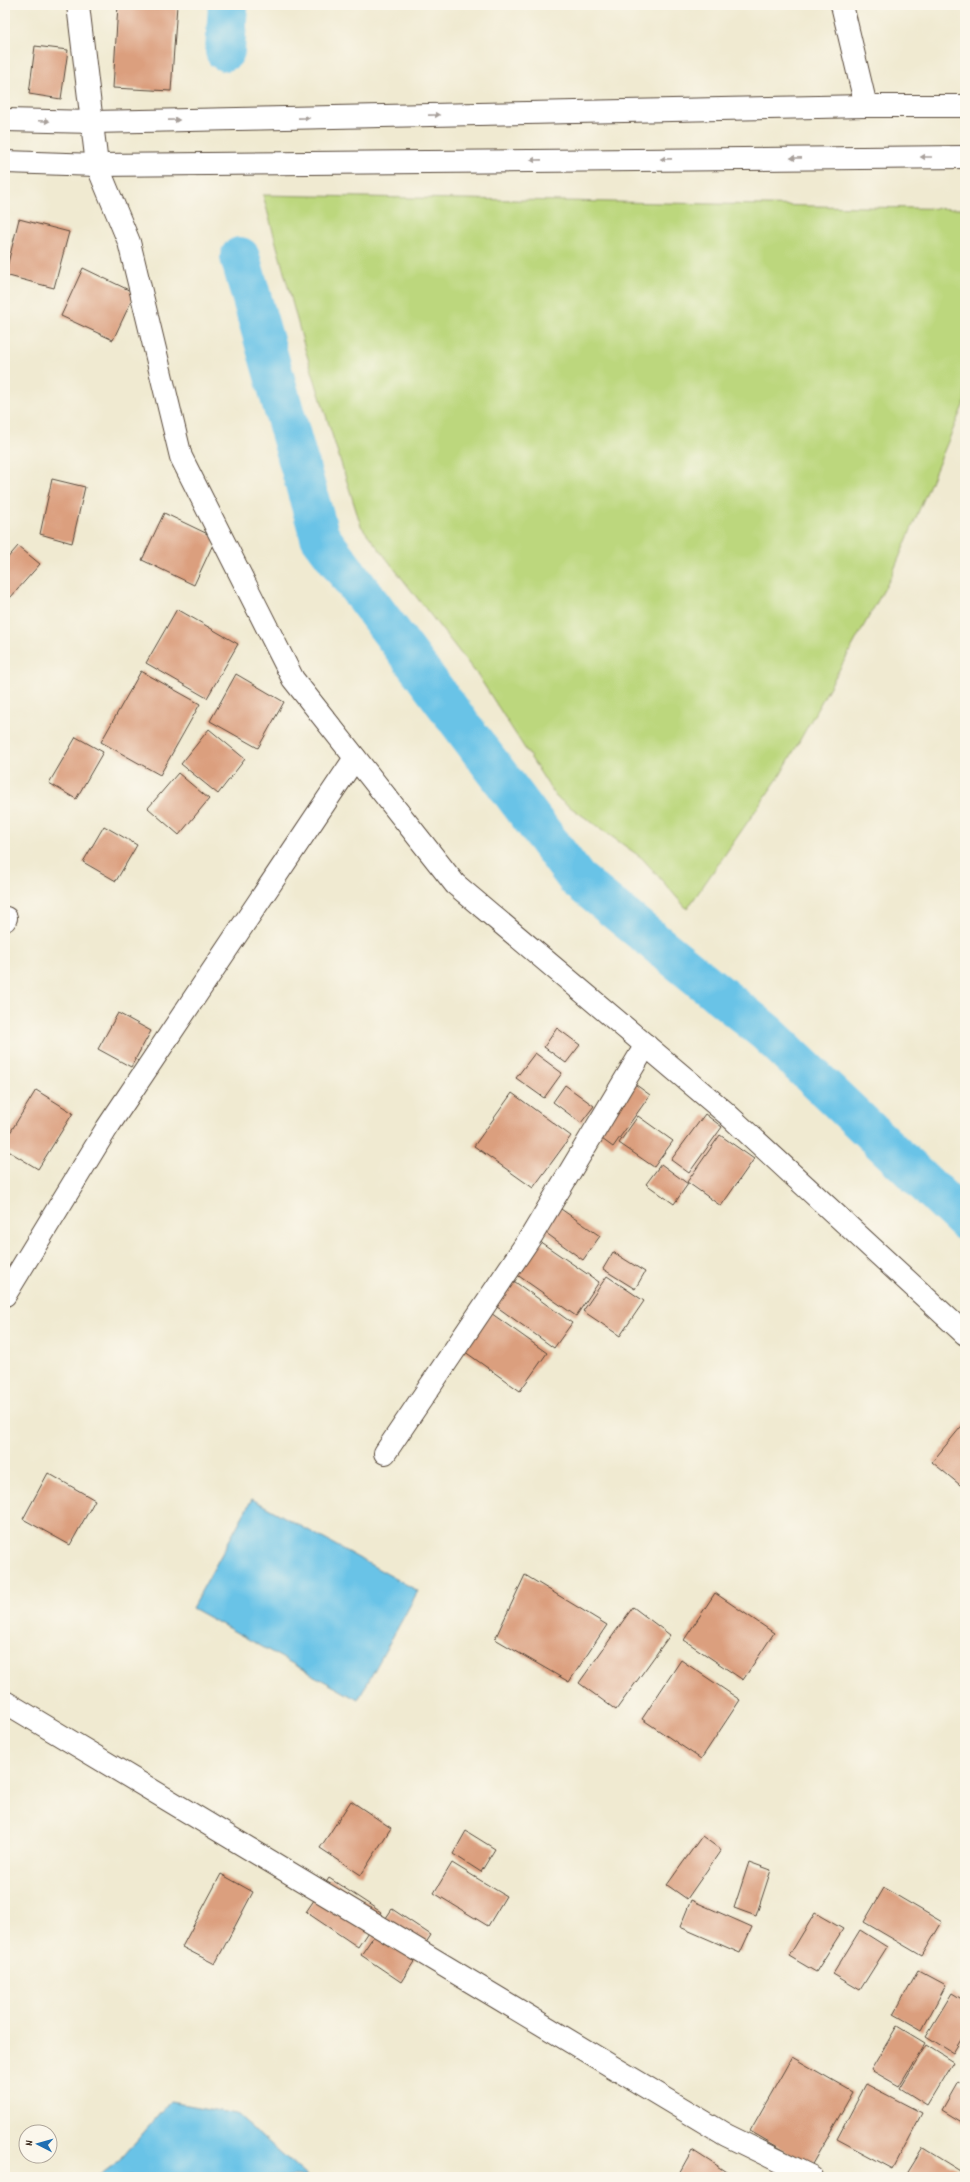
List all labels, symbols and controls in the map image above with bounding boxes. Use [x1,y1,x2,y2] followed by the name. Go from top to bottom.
[428,112,441,118] one-way arrow
[298,114,310,121] one-way arrow
[168,117,180,124] one-way arrow
[38,118,51,124] one-way arrow
[919,154,932,160] one-way arrow
[789,155,802,161] one-way arrow
[659,156,672,162] one-way arrow
[530,157,542,164] one-way arrow
[18,2124,58,2164] north arrow
[22,2139,38,2147] text: N

